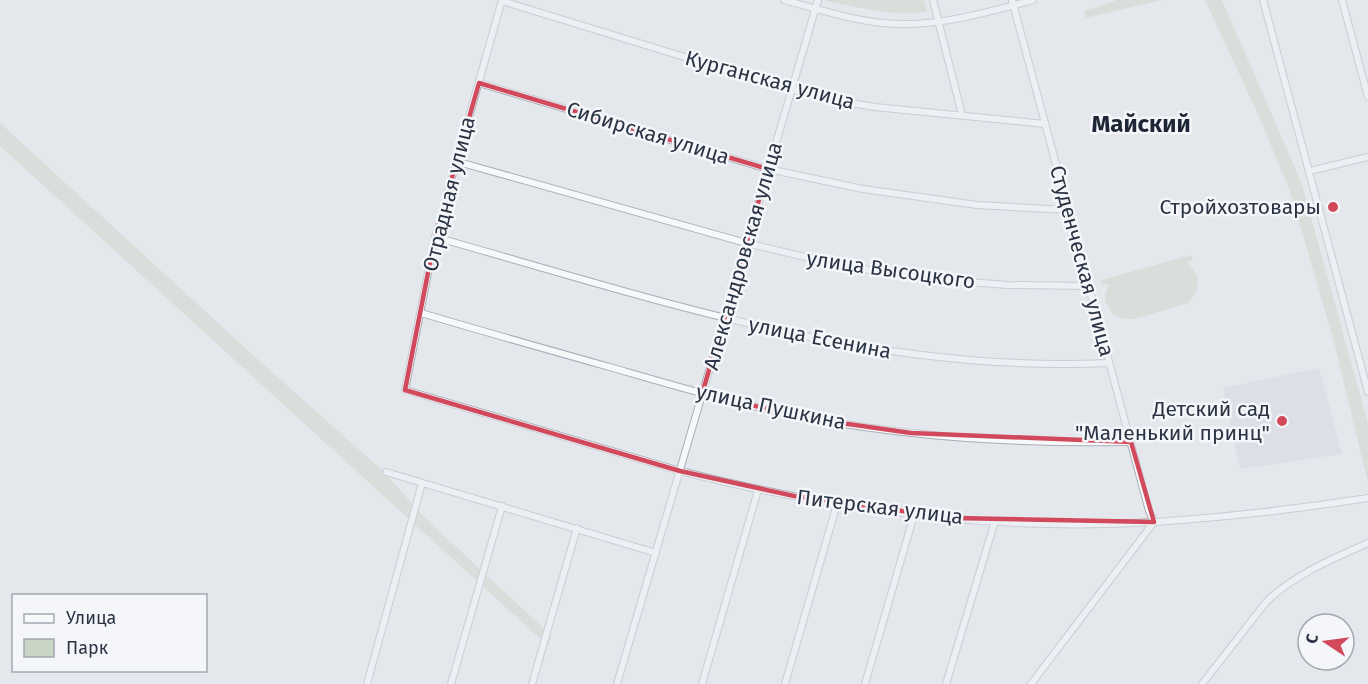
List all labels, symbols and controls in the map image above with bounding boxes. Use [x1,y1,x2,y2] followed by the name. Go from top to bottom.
[682,45,858,115] street label: Курганская улица
[563,96,733,170] street label: Сибирская улица
[1091,110,1191,138] district label: Майский
[417,114,481,274] street label: Отрадная улица
[698,139,788,373] street label: Александровская улица
[1044,163,1120,359] street label: Студенческая улица
[1160,194,1321,220] place label: Стройхозтовары
[1326,200,1340,214] marker: Стройхозтовары
[805,245,977,295] street label: улица Высоцкого
[746,311,894,365] street label: улица Есенина
[694,378,848,436] street label: улица Пушкина
[1075,396,1270,446] place label: Детский сад "Маленький принц"
[1275,414,1289,428] marker: Детский сад "Маленький принц"
[795,484,965,530] street label: Питерская улица
[12,594,207,672] legend
[66,607,116,629] text: Улица
[1296,612,1356,672] north arrow
[1302,631,1322,645] text: С
[66,637,109,659] text: Парк

